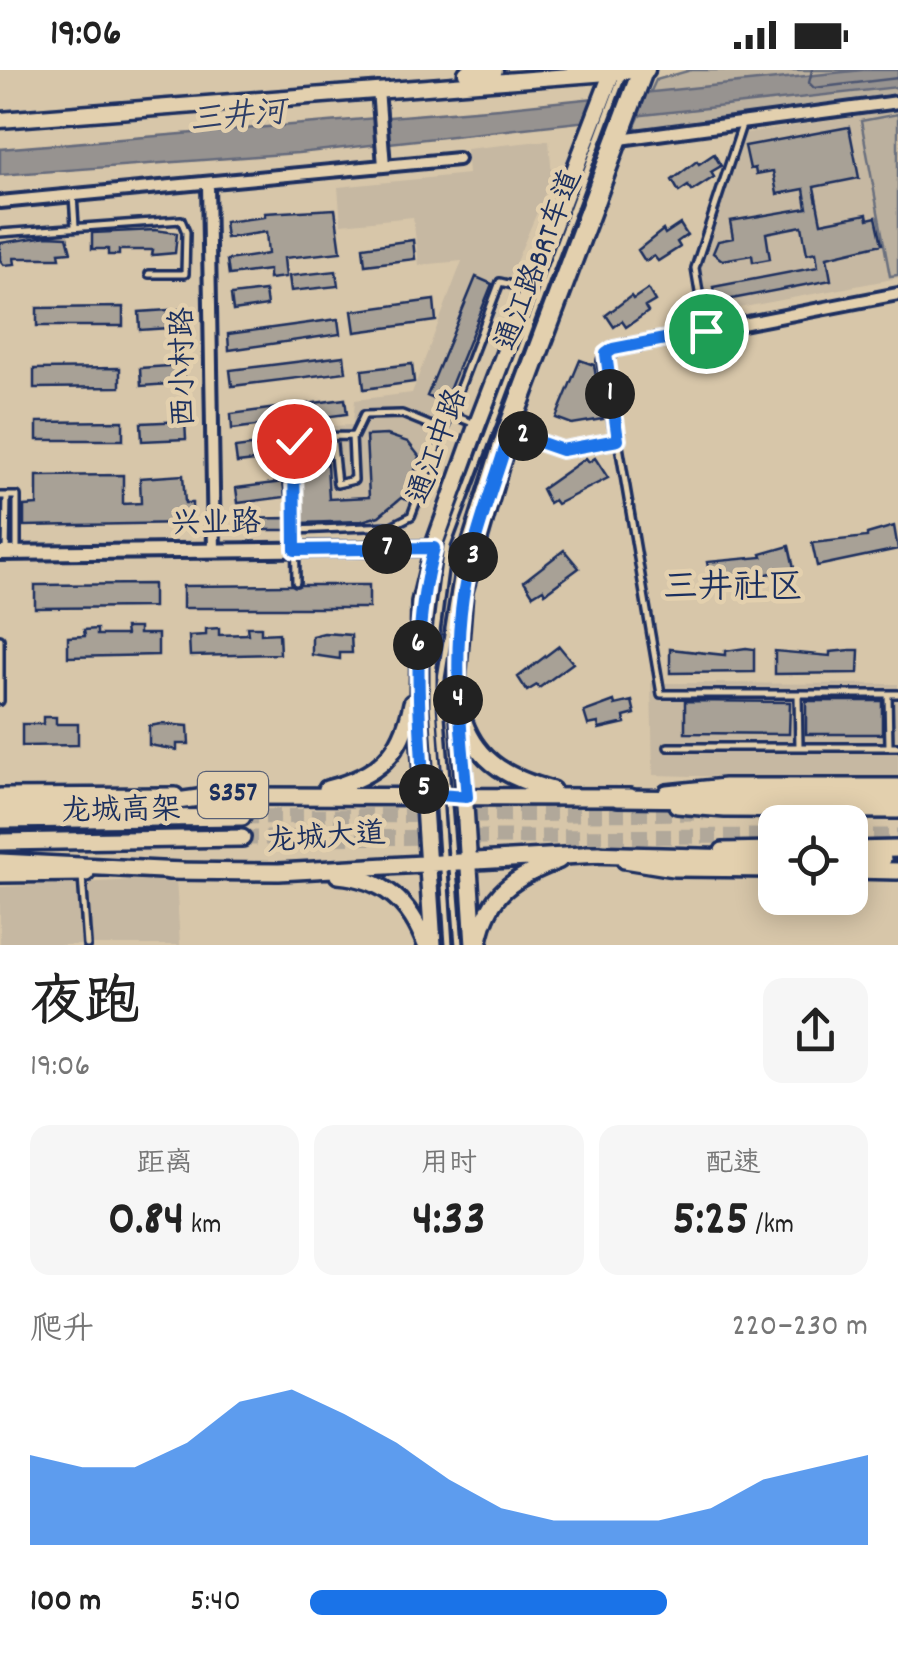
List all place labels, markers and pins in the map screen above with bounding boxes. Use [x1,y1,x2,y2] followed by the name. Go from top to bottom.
[664,289,749,374] pin
[585,369,635,419] pin: 1
[252,399,337,484] pin
[498,411,548,461] pin: 2
[362,524,412,574] pin: 7
[448,532,498,582] pin: 3
[393,620,443,670] pin: 6
[433,675,483,725] pin: 4
[399,764,449,814] pin: 5

